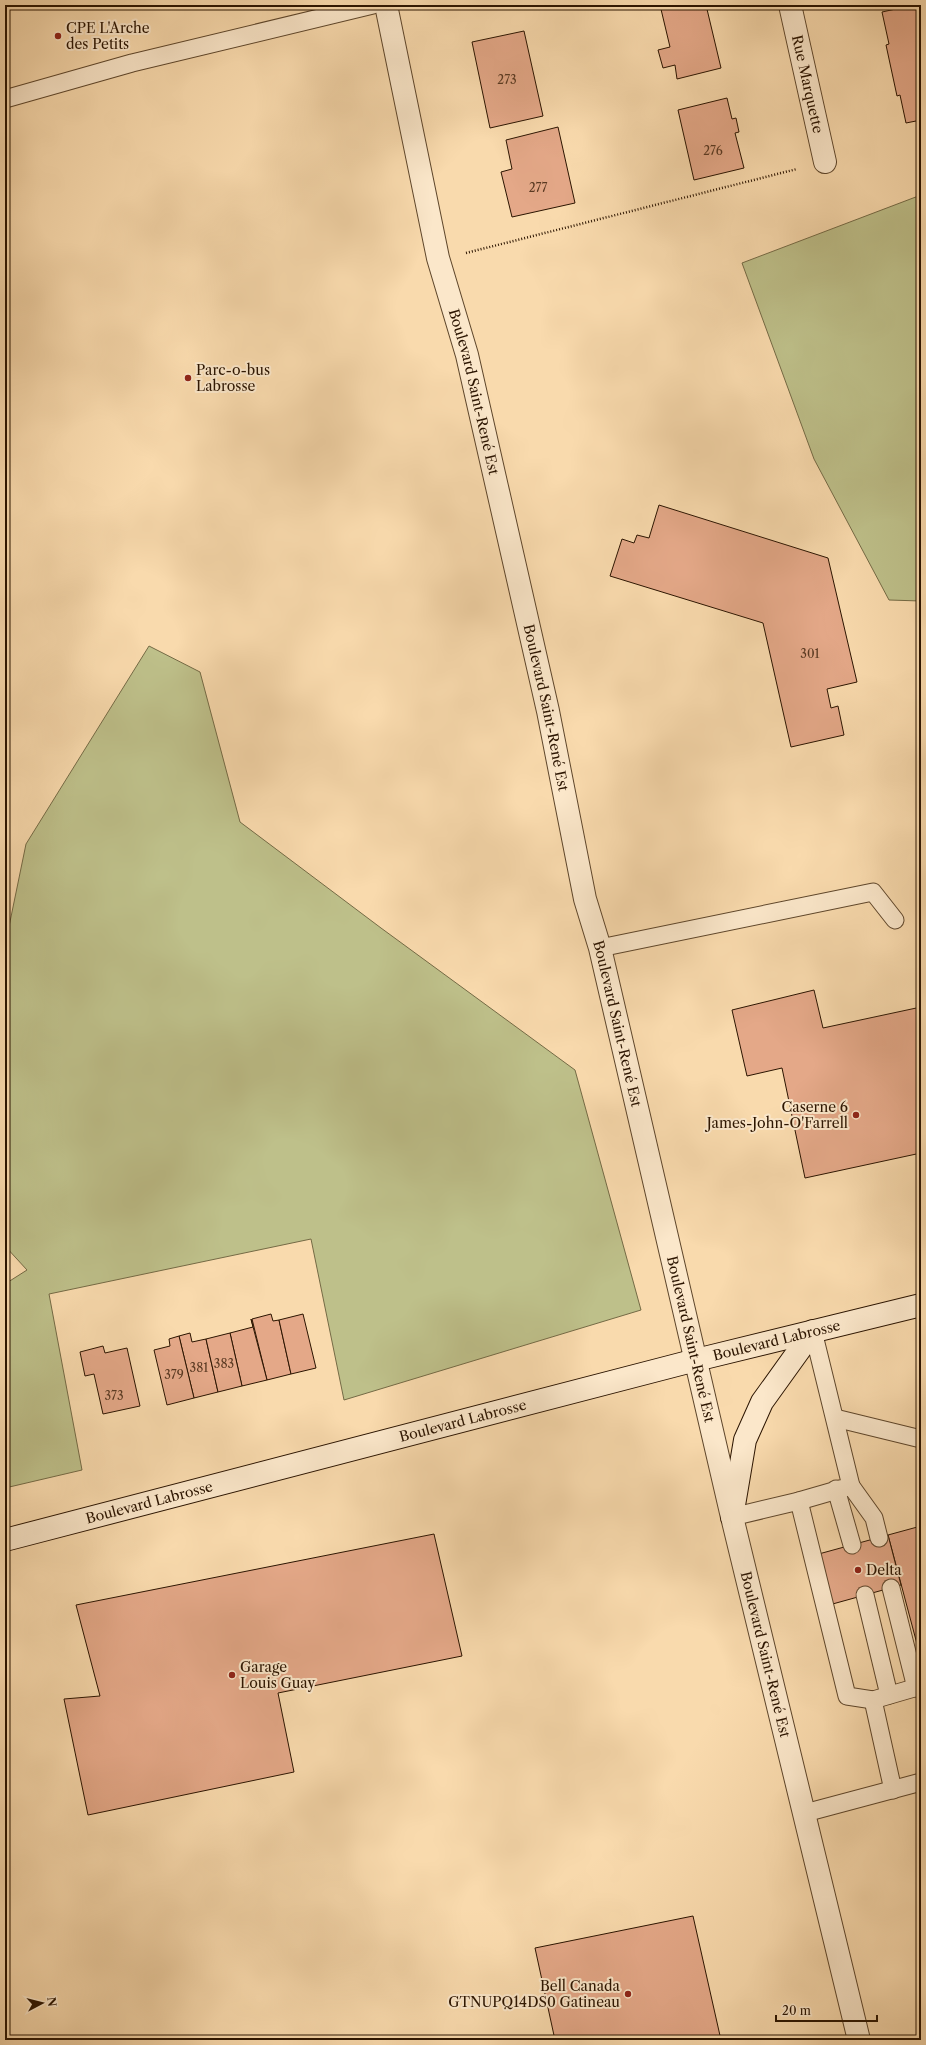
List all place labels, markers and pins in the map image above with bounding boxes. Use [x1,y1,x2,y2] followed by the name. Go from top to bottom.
[66,19,150,53] place label: CPE L'Arche des Petits
[53,31,63,41] marker: CPE L'Arche des Petits
[196,361,270,395] place label: Parc-o-bus Labrosse
[183,373,193,383] marker: Parc-o-bus Labrosse
[705,1098,848,1132] place label: Caserne 6 James-John-O'Farrell
[851,1110,861,1120] marker: Caserne 6 James-John-O'Farrell
[866,1561,902,1579] place label: Delta
[853,1565,863,1575] marker: Delta
[240,1658,315,1692] place label: Garage Louis Guay
[227,1670,237,1680] marker: Garage Louis Guay
[448,1977,621,2011] place label: Bell Canada GTNUPQ14DS0 Gatineau
[623,1989,633,1999] marker: Bell Canada GTNUPQ14DS0 Gatineau

